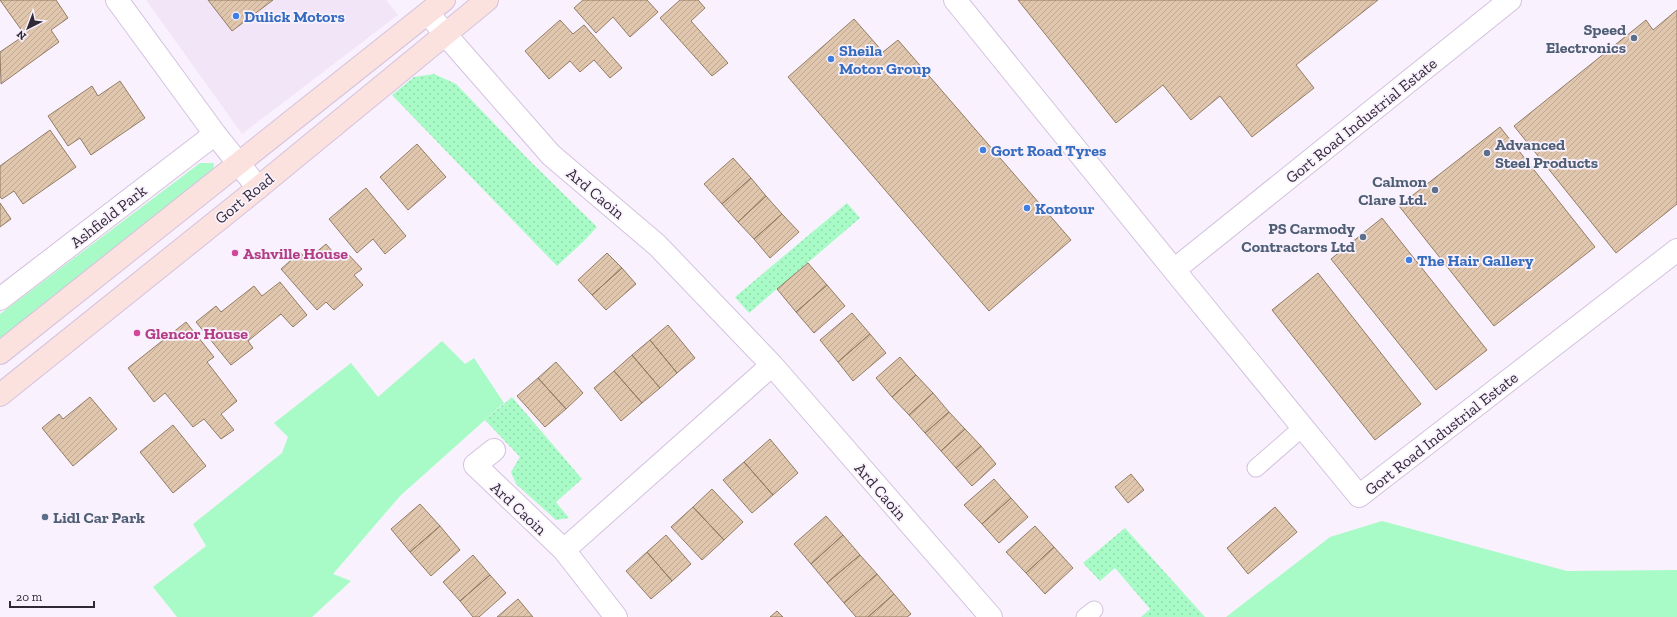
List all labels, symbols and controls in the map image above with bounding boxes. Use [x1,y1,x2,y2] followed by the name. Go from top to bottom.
[244,7,345,26] place label: Dulick Motors
[8,8,48,48] north arrow
[231,11,241,21] marker: Dulick Motors
[1546,20,1626,57] place label: Speed Electronics
[14,27,29,43] text: N
[1629,33,1639,43] marker: Speed Electronics
[839,41,931,78] place label: Sheila Motor Group
[826,54,836,64] marker: Sheila Motor Group
[1282,54,1441,187] street label: Gort Road Industrial Estate
[1495,135,1598,172] place label: Advanced Steel Products
[991,141,1106,160] place label: Gort Road Tyres
[978,145,988,155] marker: Gort Road Tyres
[1482,148,1492,158] marker: Advanced Steel Products
[563,164,629,224] street label: Ard Caoin
[211,169,278,228] street label: Gort Road
[1358,172,1428,209] place label: Calmon Clare Ltd.
[66,180,151,252] street label: Ashfield Park
[1430,185,1440,195] marker: Calmon Clare Ltd.
[1035,199,1095,218] place label: Kontour
[1022,203,1032,213] marker: Kontour
[1241,219,1356,256] place label: PS Carmody Contractors Ltd
[1358,232,1368,242] marker: PS Carmody Contractors Ltd
[243,244,348,263] place label: Ashville House
[230,248,240,258] marker: Ashville House
[1417,251,1534,270] place label: The Hair Gallery
[1404,255,1414,265] marker: The Hair Gallery
[145,324,248,343] place label: Glencor House
[132,328,142,338] marker: Glencor House
[1361,368,1522,499] street label: Gort Road Industrial Estate
[851,459,911,524] street label: Ard Caoin
[487,478,551,540] street label: Ard Caoin
[53,508,145,527] place label: Lidl Car Park
[40,512,50,522] marker: Lidl Car Park
[10,583,94,609] scale bar
[16,590,43,604] text: 20 m

